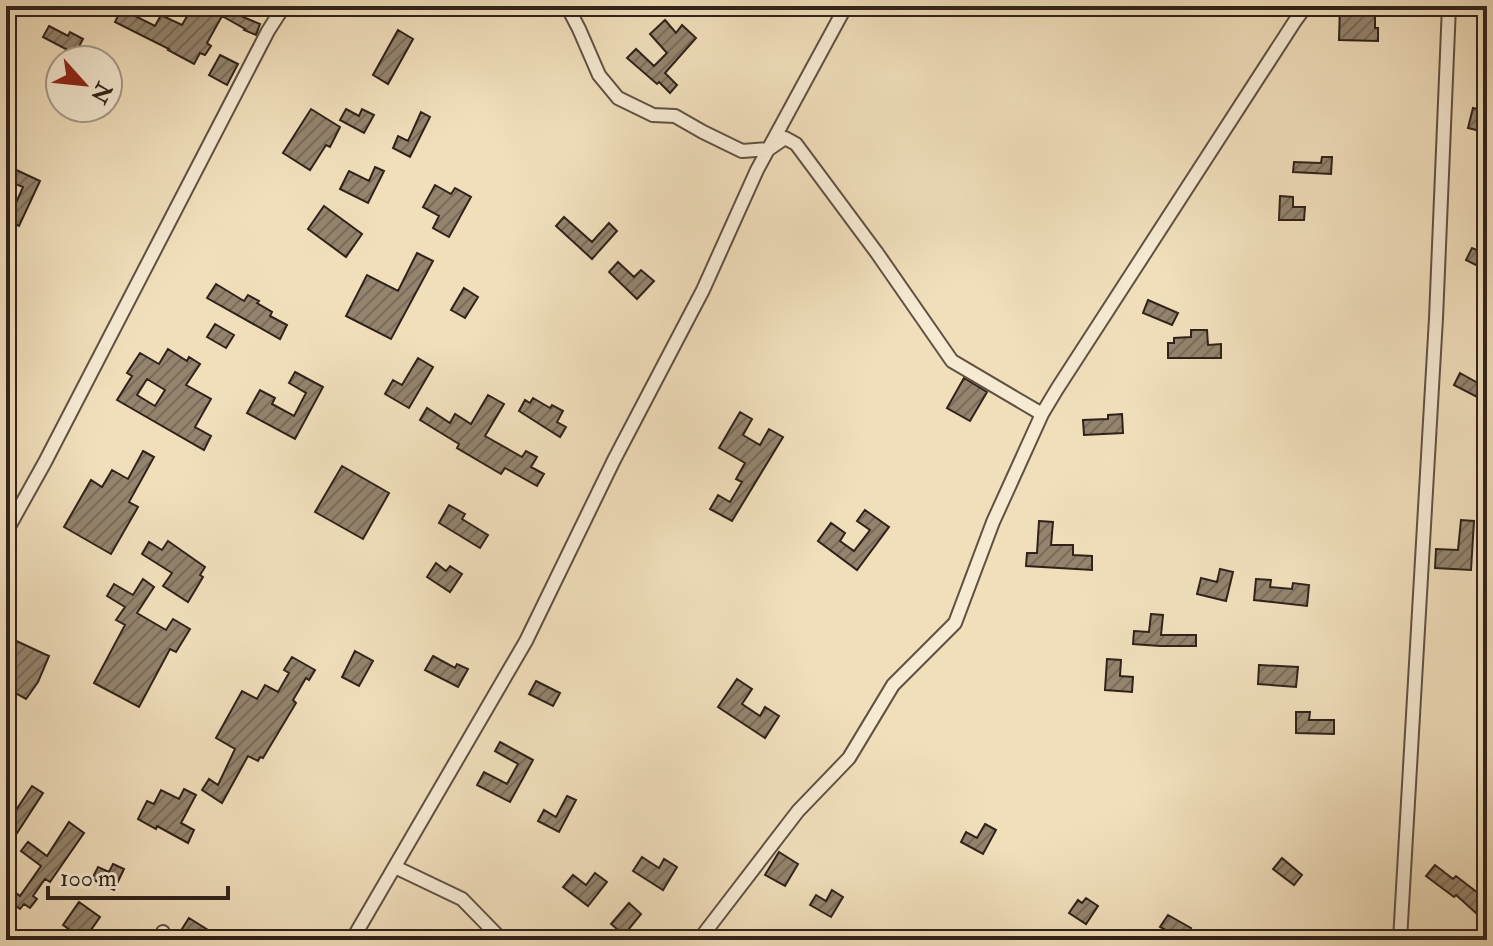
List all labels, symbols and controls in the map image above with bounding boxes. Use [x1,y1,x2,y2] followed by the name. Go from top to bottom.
[44,44,124,124] north arrow
[84,77,118,108] text: N
[48,850,228,900] scale bar
[60,863,117,894] text: 100 m

